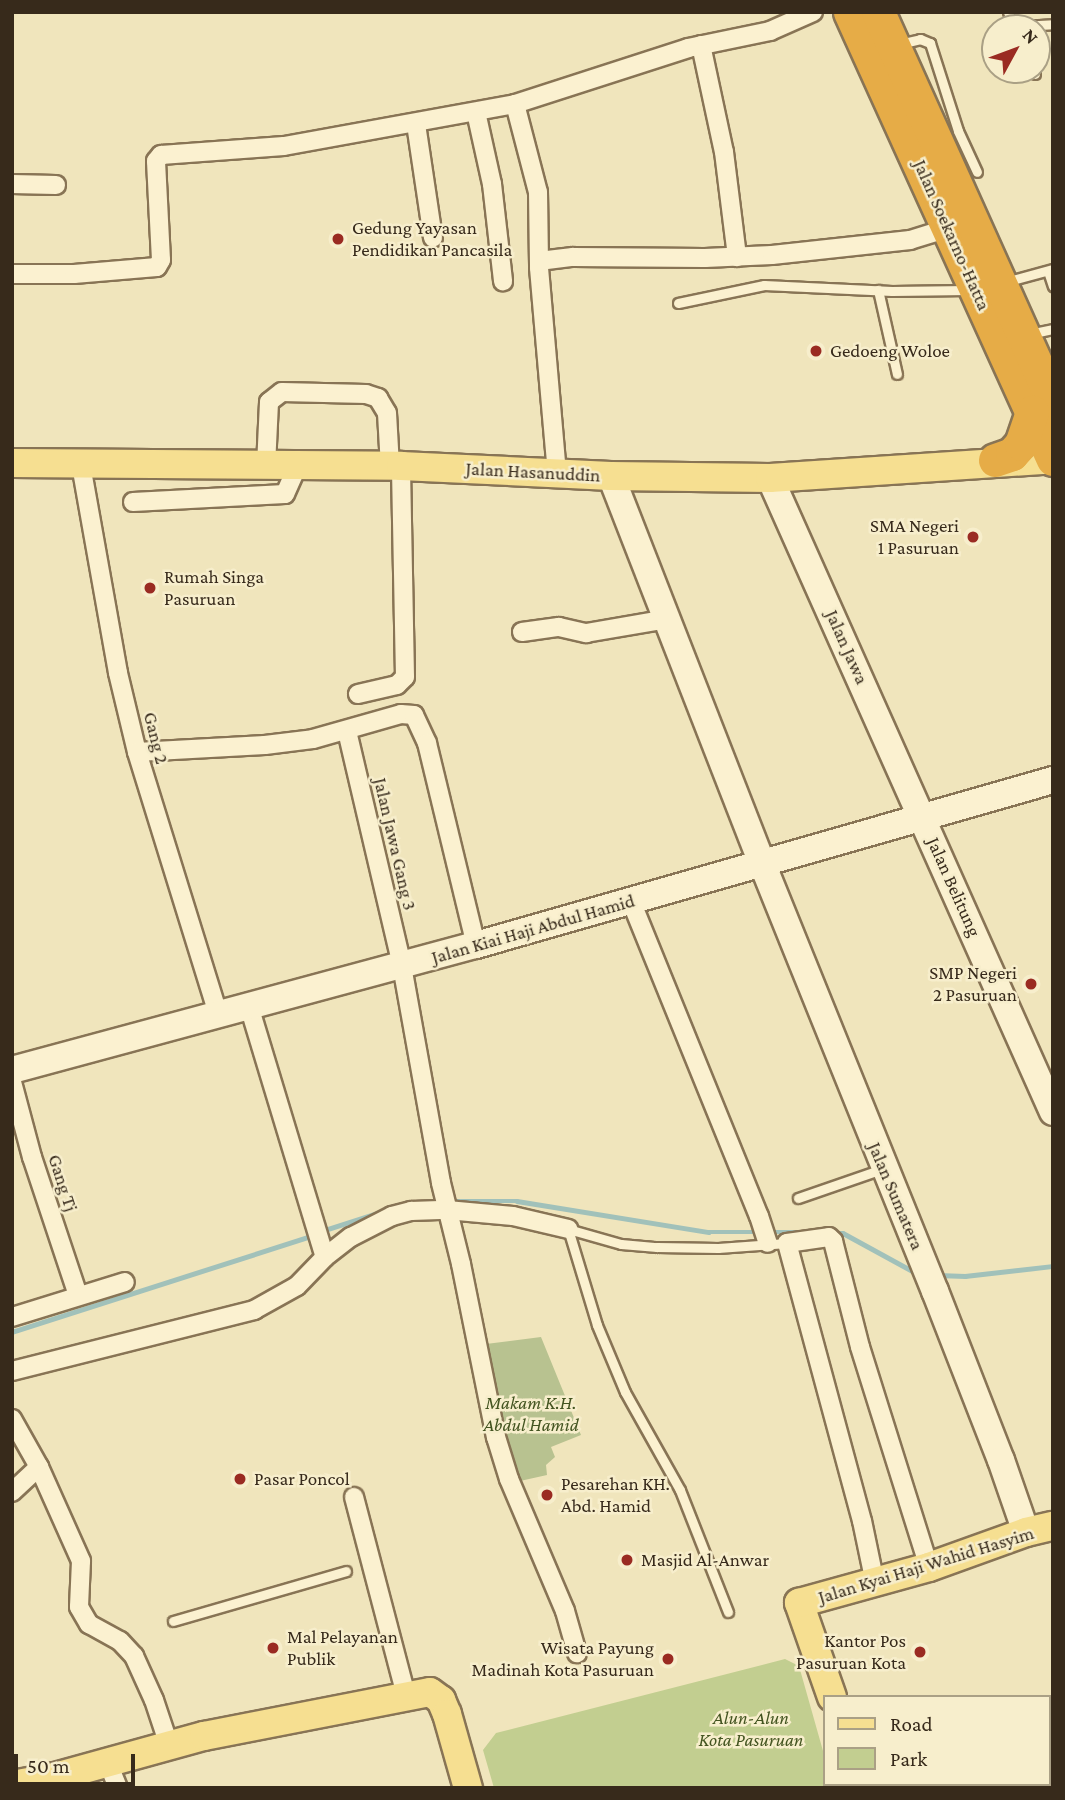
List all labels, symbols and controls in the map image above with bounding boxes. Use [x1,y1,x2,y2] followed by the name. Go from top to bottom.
[981,14,1051,84] north arrow
[1019,24,1043,48] text: N
[909,156,995,314] street label: Jalan Soekarno-Hatta
[352,217,512,261] place label: Gedung Yayasan Pendidikan Pancasila
[330,231,346,247] marker: Gedung Yayasan Pendidikan Pancasila
[830,340,950,362] place label: Gedoeng Woloe
[808,343,824,359] marker: Gedoeng Woloe
[465,457,601,487] street label: Jalan Hasanuddin
[870,515,959,559] place label: SMA Negeri 1 Pasuruan
[965,529,981,545] marker: SMA Negeri 1 Pasuruan
[164,566,264,610] place label: Rumah Singa Pasuruan
[142,580,158,596] marker: Rumah Singa Pasuruan
[821,606,873,688] street label: Jalan Jawa
[139,710,173,766] street label: Gang 2
[369,776,421,912] street label: Jalan Jawa Gang 3
[922,834,986,940] street label: Jalan Belitung
[429,889,637,969] street label: Jalan Kiai Haji Abdul Hamid
[929,962,1017,1006] place label: SMP Negeri 2 Pasuruan
[1023,976,1039,992] marker: SMP Negeri 2 Pasuruan
[863,1139,929,1253] street label: Jalan Sumatera
[43,1152,83,1214] street label: Gang Tj
[483,1392,579,1436] park label: Makam K.H. Abdul Hamid
[254,1468,350,1490] place label: Pasar Poncol
[232,1471,248,1487] marker: Pasar Poncol
[561,1473,670,1517] place label: Pesarehan KH. Abd. Hamid
[539,1487,555,1503] marker: Pesarehan KH. Abd. Hamid
[815,1521,1037,1609] street label: Jalan Kyai Haji Wahid Hasyim
[641,1549,769,1571] place label: Masjid Al-Anwar
[619,1552,635,1568] marker: Masjid Al-Anwar
[287,1626,398,1670] place label: Mal Pelayanan Publik
[796,1630,906,1674] place label: Kantor Pos Pasuruan Kota
[472,1637,654,1681] place label: Wisata Payung Madinah Kota Pasuruan
[265,1640,281,1656] marker: Mal Pelayanan Publik
[912,1644,928,1660] marker: Kantor Pos Pasuruan Kota
[660,1651,676,1667] marker: Wisata Payung Madinah Kota Pasuruan
[824,1695,1051,1786] legend
[699,1707,803,1751] park label: Alun-Alun Kota Pasuruan
[890,1712,933,1736] text: Road
[18,1741,138,1785] scale bar
[890,1747,927,1771] text: Park
[27,1754,70,1778] text: 50 m

